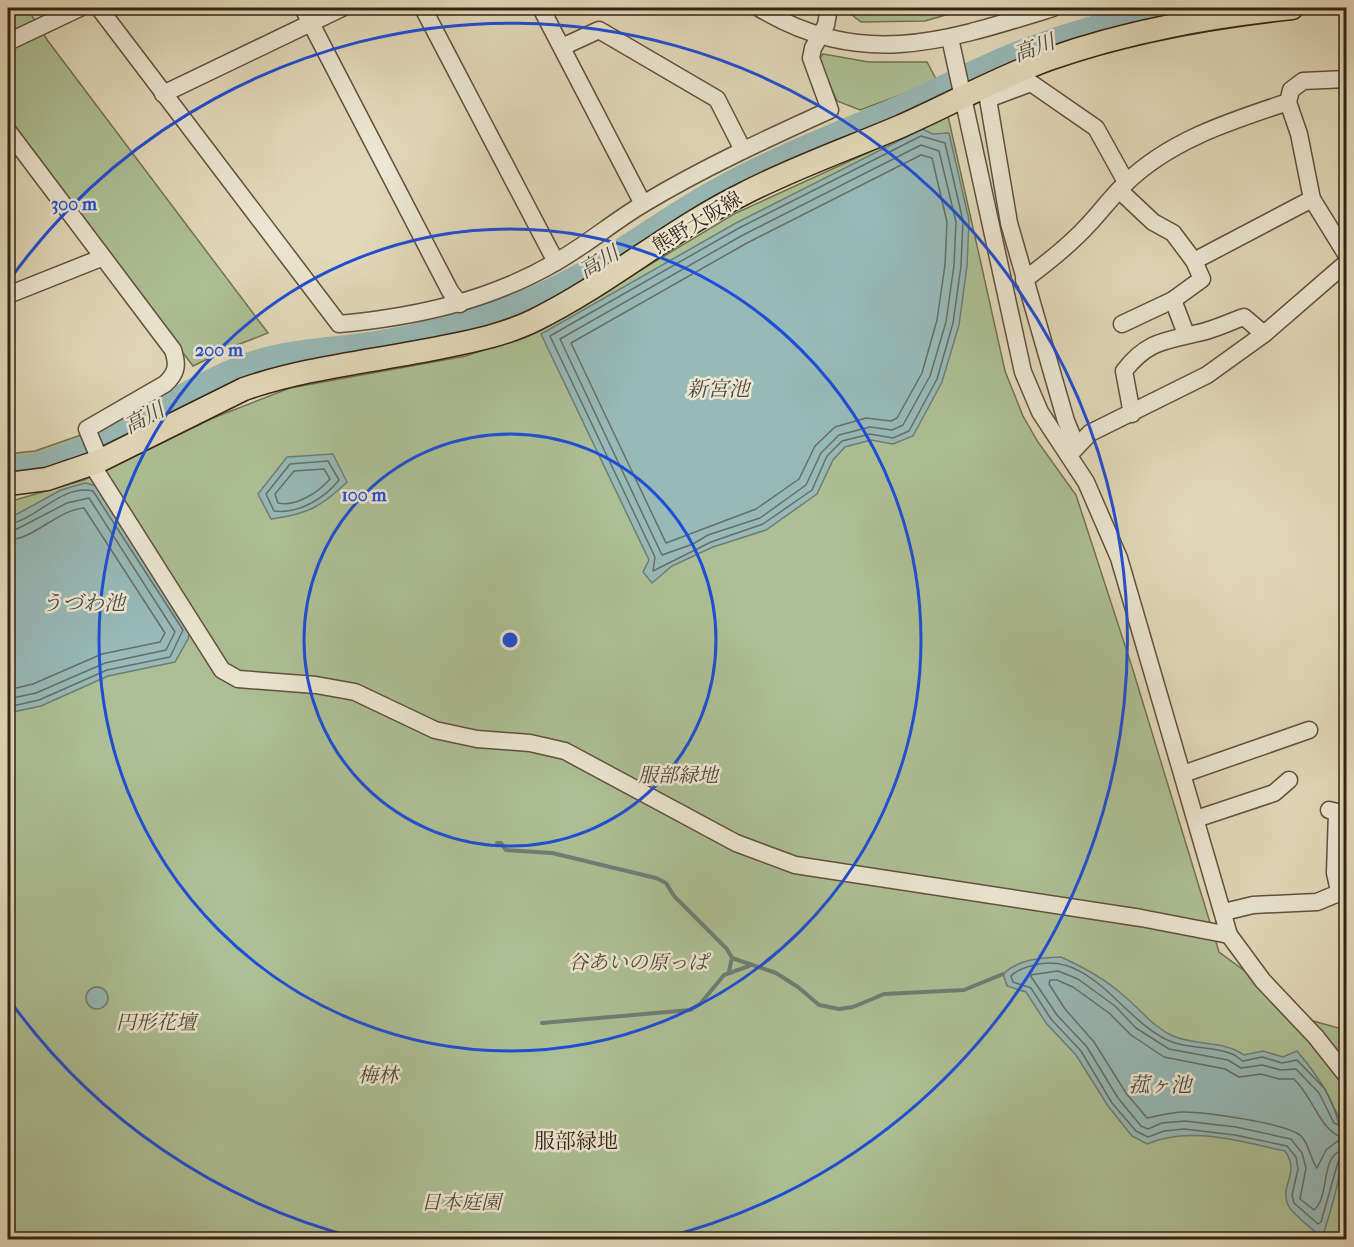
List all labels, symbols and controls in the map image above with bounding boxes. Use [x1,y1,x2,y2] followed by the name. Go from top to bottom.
[1010,29,1060,66] water label: 高川
[648,187,746,258] street label: 熊野大阪線
[51,194,98,215] text: 300 m
[575,240,625,283] water label: 高川
[195,340,244,361] text: 200 m
[687,377,751,401] water label: 新宮池
[120,397,170,438] water label: 高川
[341,485,388,506] text: 100 m
[41,591,127,615] water label: うづわ池
[500,630,520,650] centre of rings
[638,764,720,787] park label: 服部緑地
[568,951,712,974] park label: 谷あいの原っぱ
[116,1011,199,1034] park label: 円形花壇
[358,1064,401,1087] park label: 梅林
[1129,1073,1193,1097] water label: 菰ヶ池
[534,1129,618,1153] district label: 服部緑地
[421,1191,504,1214] park label: 日本庭園

